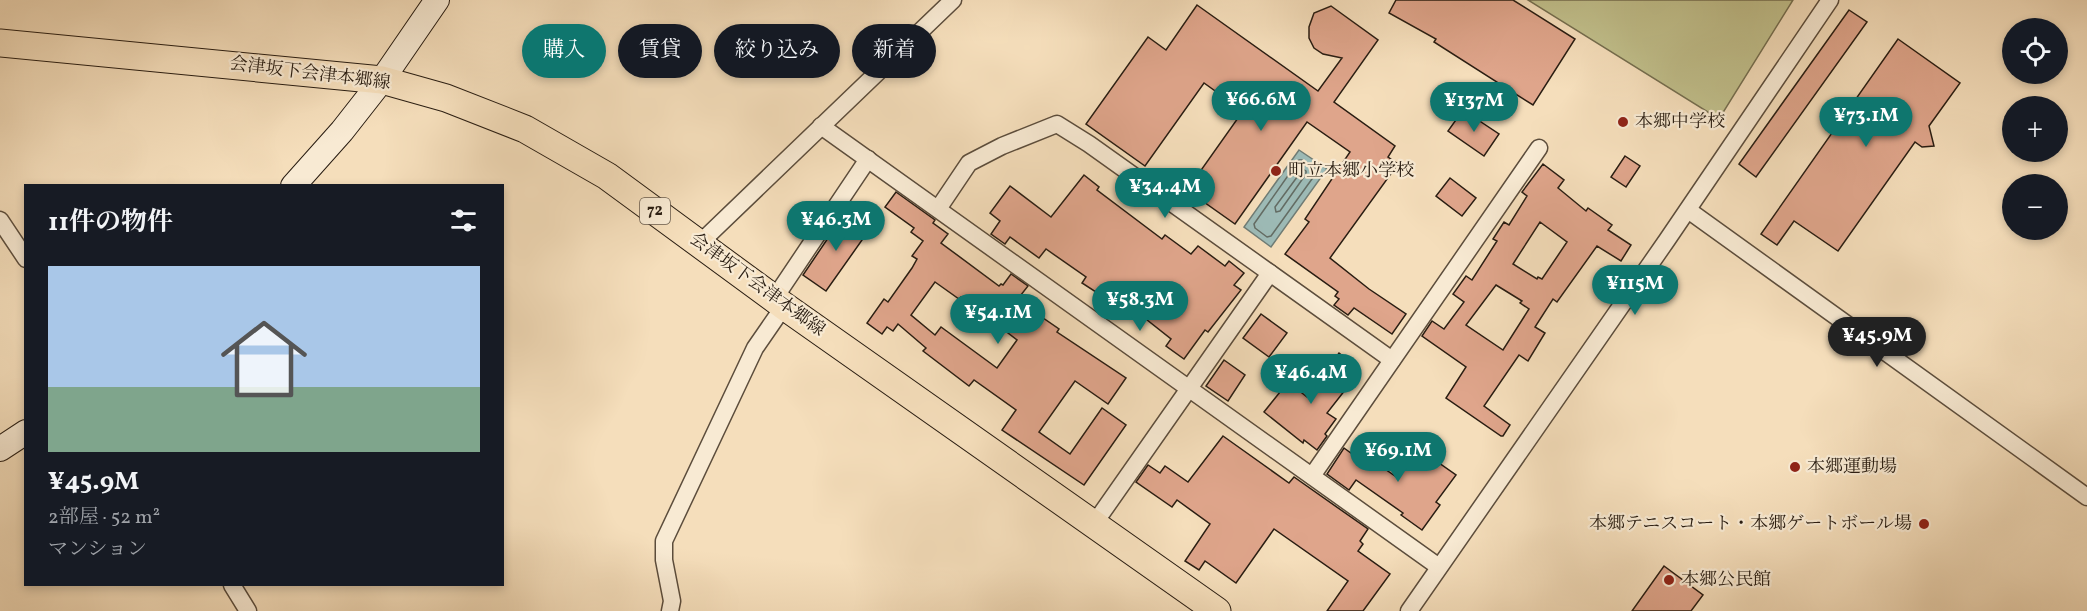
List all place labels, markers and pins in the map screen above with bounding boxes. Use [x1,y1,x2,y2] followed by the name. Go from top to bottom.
[1212,81,1310,132] pin: ¥66.6M
[1432,82,1516,133] pin: ¥137M
[1817,97,1915,148] pin: ¥73.1M
[1635,110,1725,135] place label: 本郷中学校
[1616,115,1630,129] marker: 本郷中学校
[1288,159,1414,184] place label: 町立本郷小学校
[1269,164,1283,178] marker: 町立本郷小学校
[1116,168,1214,219] pin: ¥34.4M
[787,201,885,252] pin: ¥46.3M
[1593,265,1677,316] pin: ¥115M
[1091,281,1189,332] pin: ¥58.3M
[949,294,1047,345] pin: ¥54.1M
[1828,317,1926,368] pin: ¥45.9M
[1262,354,1360,405] pin: ¥46.4M
[1349,432,1447,483] pin: ¥69.1M
[1807,455,1897,480] place label: 本郷運動場
[1788,460,1802,474] marker: 本郷運動場
[1589,512,1912,537] place label: 本郷テニスコート・本郷ゲートボール場
[1917,517,1931,531] marker: 本郷テニスコート・本郷ゲートボール場
[1681,568,1771,593] place label: 本郷公民館
[1662,573,1676,587] marker: 本郷公民館

